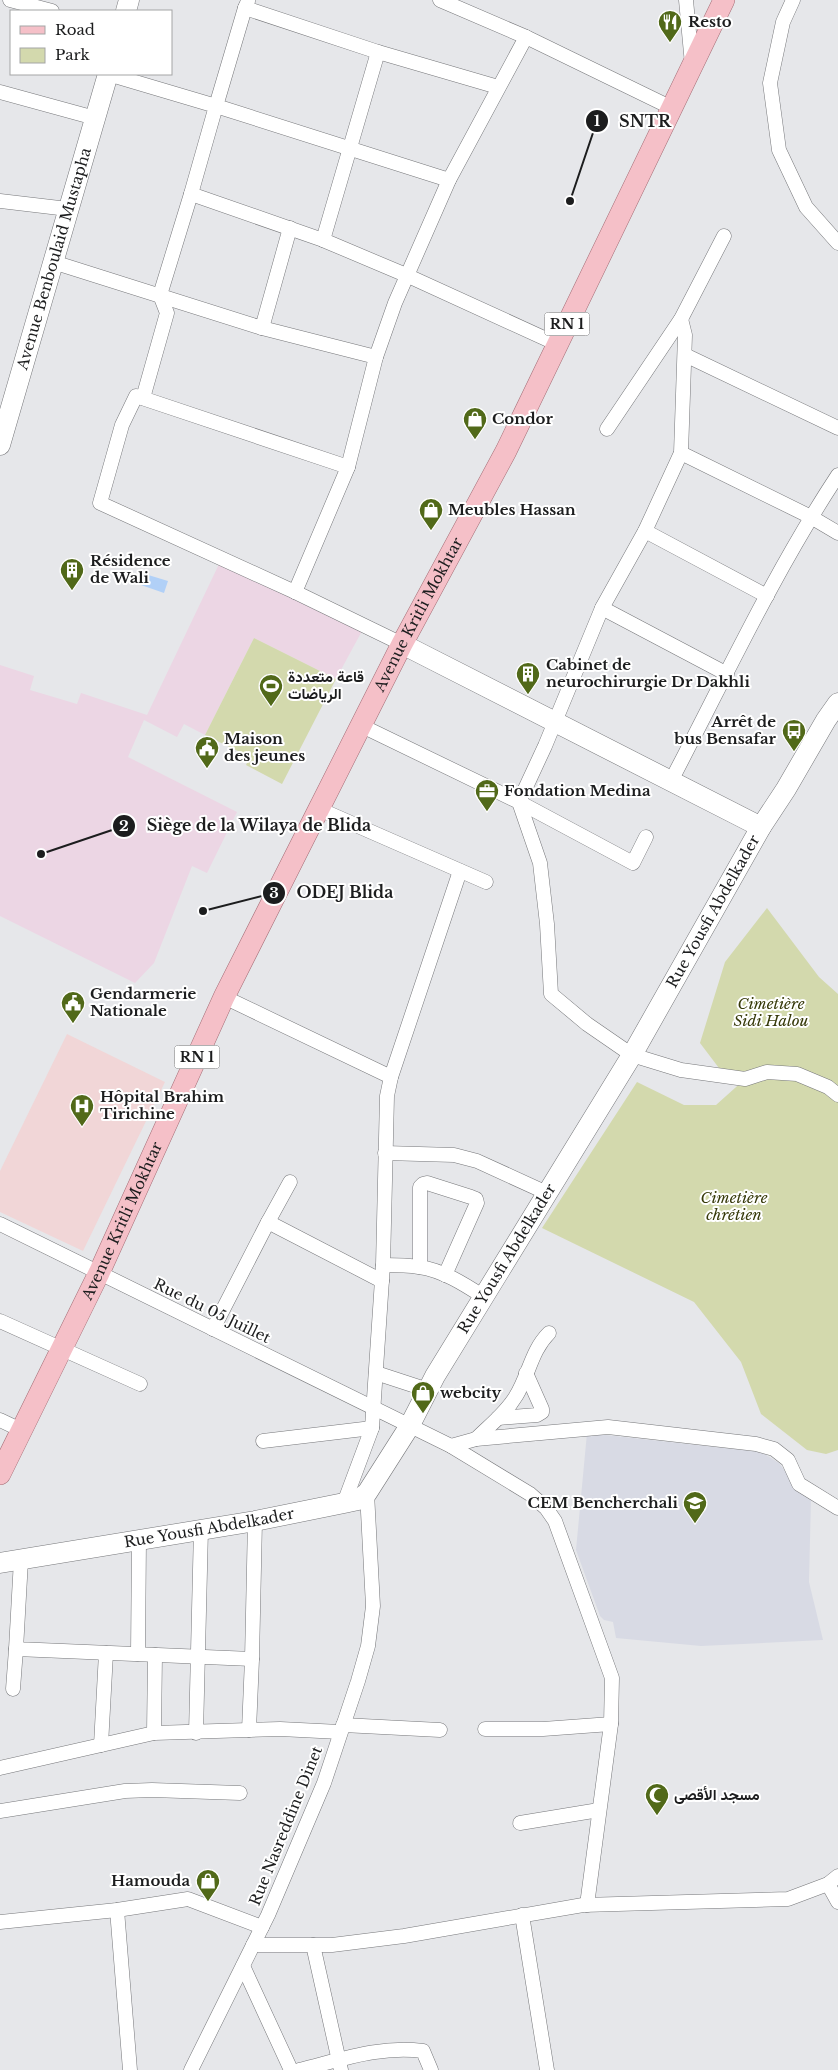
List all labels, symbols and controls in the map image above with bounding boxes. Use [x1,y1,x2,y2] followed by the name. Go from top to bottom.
[657,9,683,43] restaurant icon: Resto
[10,10,172,75] legend
[688,12,732,31] place label: Resto
[55,20,95,39] text: Road
[55,45,91,64] text: Park
[584,106,681,137] callout: SNTR
[594,111,601,130] text: 1
[619,111,672,131] text: SNTR
[12,145,95,373] street label: Avenue Benboulaid Mustapha
[544,312,590,336] road number: RN 1
[462,406,488,440] shop icon: Condor
[492,409,553,428] place label: Condor
[418,497,444,531] shop icon: Meubles Hassan
[448,500,576,519] place label: Meubles Hassan
[369,533,467,696] street label: Avenue Kritli Mokhtar
[90,551,171,587] place label: Résidence de Wali
[59,557,85,591] building icon: Résidence de Wali
[546,655,750,691] place label: Cabinet de neurochirurgie Dr Dakhli
[515,661,541,695] building icon: Cabinet de neurochirurgie Dr Dakhli
[288,667,364,703] place label: قاعة متعددة الرياضات
[258,673,284,707] sports icon: قاعة متعددة الرياضات
[673,712,777,748] place label: Arrêt de bus Bensafar
[781,718,807,752] bus stop icon: Arrêt de bus Bensafar
[224,729,305,765] place label: Maison des jeunes
[194,735,220,769] public building icon: Maison des jeunes
[474,778,500,812] office icon: Fondation Medina
[504,781,651,800] place label: Fondation Medina
[111,810,382,841] callout: Siège de la Wilaya de Blida
[147,815,371,835] text: Siège de la Wilaya de Blida
[119,816,129,835] text: 2
[662,831,764,991] street label: Rue Yousfi Abdelkader
[261,877,403,908] callout: ODEJ Blida
[297,882,393,902] text: ODEJ Blida
[269,883,279,902] text: 3
[90,984,197,1020] place label: Gendarmerie Nationale
[60,990,86,1024] public building icon: Gendarmerie Nationale
[734,994,808,1030] park label: Cimetière Sidi Halou
[174,1046,220,1068] road number: RN 1
[100,1087,224,1123] place label: Hôpital Brahim Tirichine
[69,1093,95,1127] hospital icon: Hôpital Brahim Tirichine
[77,1138,167,1304] street label: Avenue Kritli Mokhtar
[453,1179,560,1337] street label: Rue Yousfi Abdelkader
[701,1188,768,1224] park label: Cimetière chrétien
[151,1274,274,1347] street label: Rue du 05 Juillet
[410,1380,436,1414] shop icon: webcity
[440,1383,502,1402] place label: webcity
[682,1490,708,1524] school or university icon: CEM Bencherchali
[528,1493,679,1512] place label: CEM Bencherchali
[122,1503,297,1551] street label: Rue Yousfi Abdelkader
[245,1743,326,1908] street label: Rue Nasreddine Dinet
[644,1782,670,1816] mosque icon: مسجد الأقصى
[674,1785,760,1804] place label: مسجد الأقصى
[195,1868,221,1902] shop icon: Hamouda
[111,1871,190,1890] place label: Hamouda

